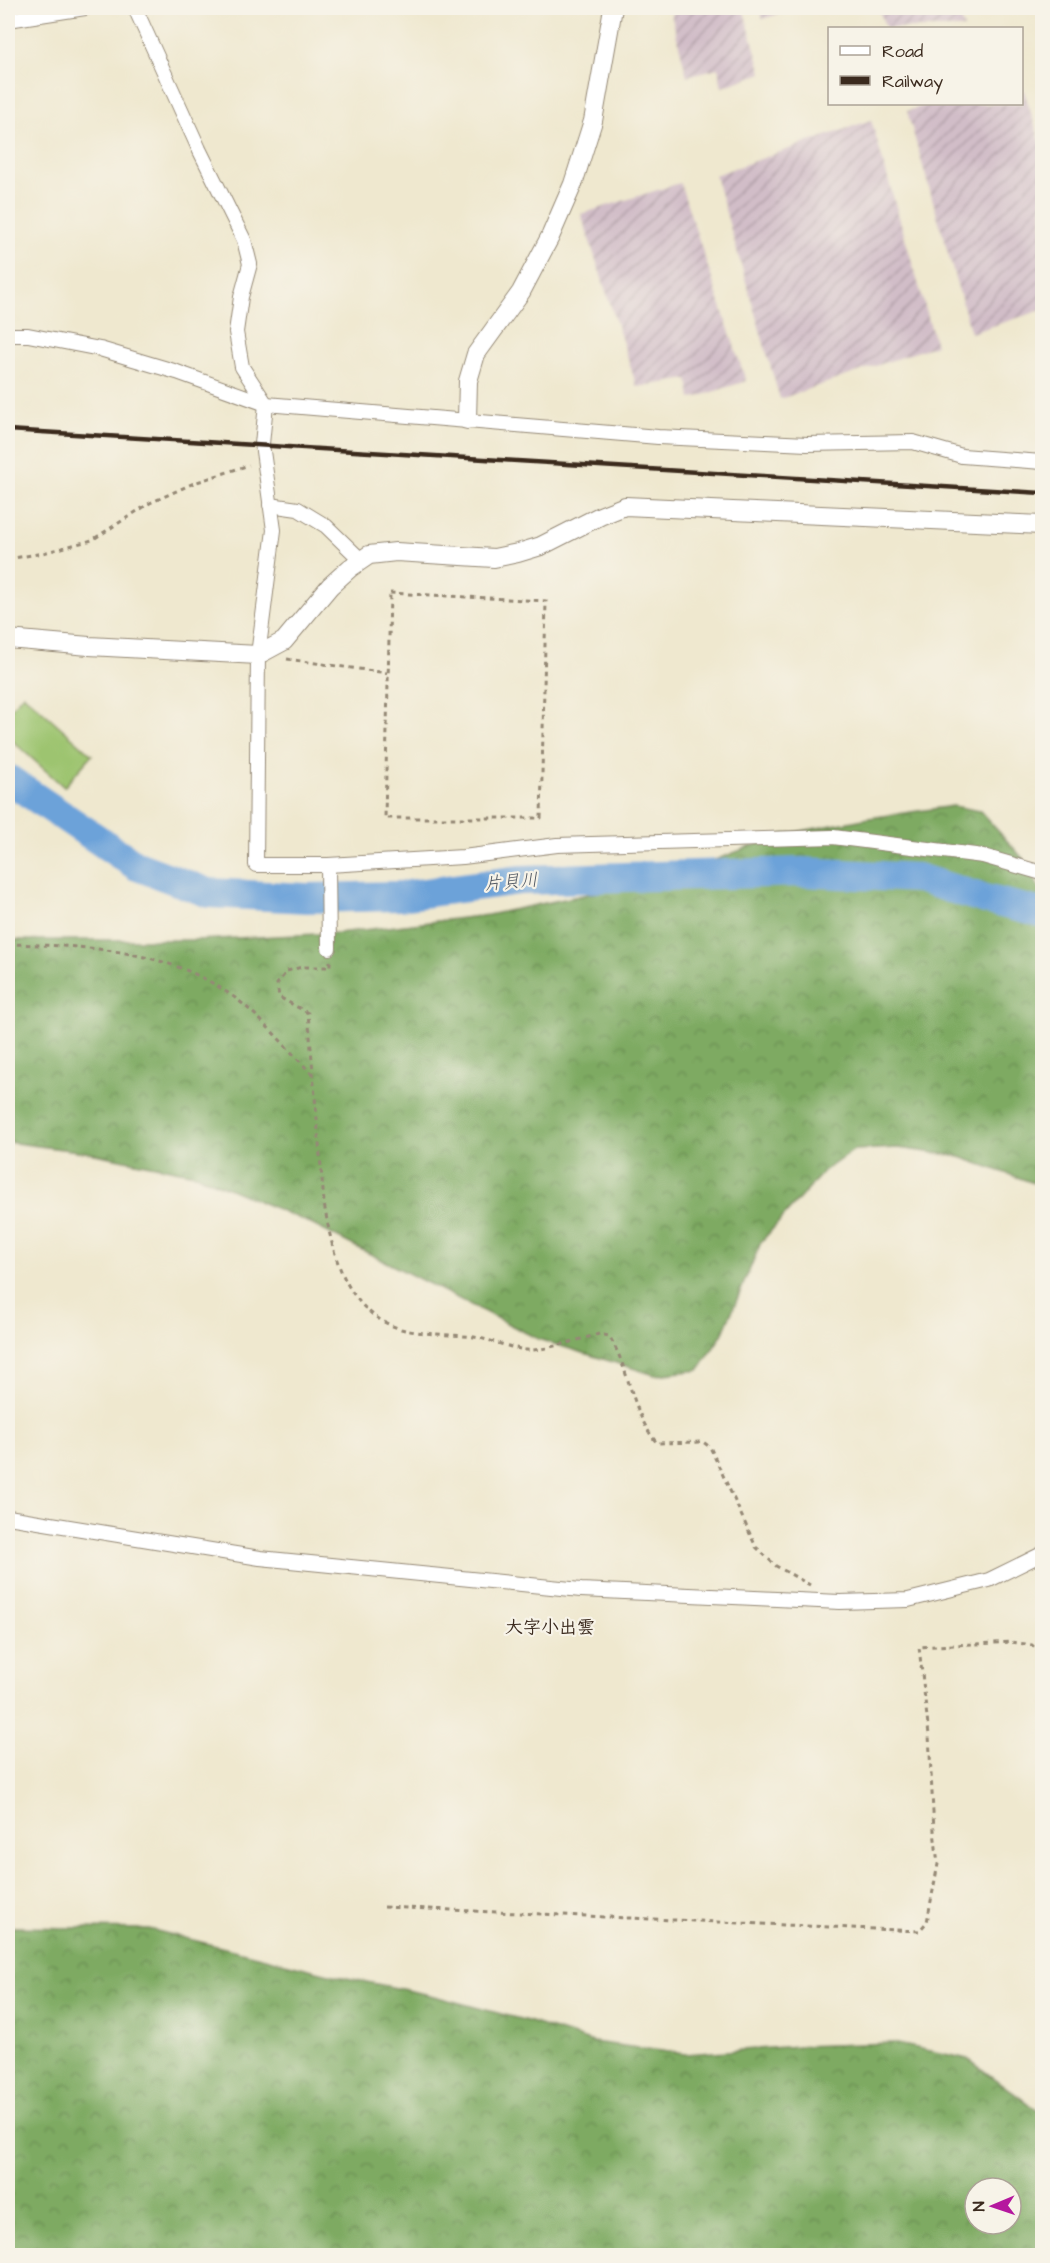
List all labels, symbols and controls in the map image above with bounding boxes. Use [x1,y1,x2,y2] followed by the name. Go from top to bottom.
[828,27,1023,105] legend
[882,39,923,64] text: Road
[882,69,943,95] text: Railway
[483,867,539,897] water label: 片貝川
[505,1615,595,1640] district label: 大字小出雲
[963,2176,1023,2236] north arrow
[968,2201,990,2212] text: N

